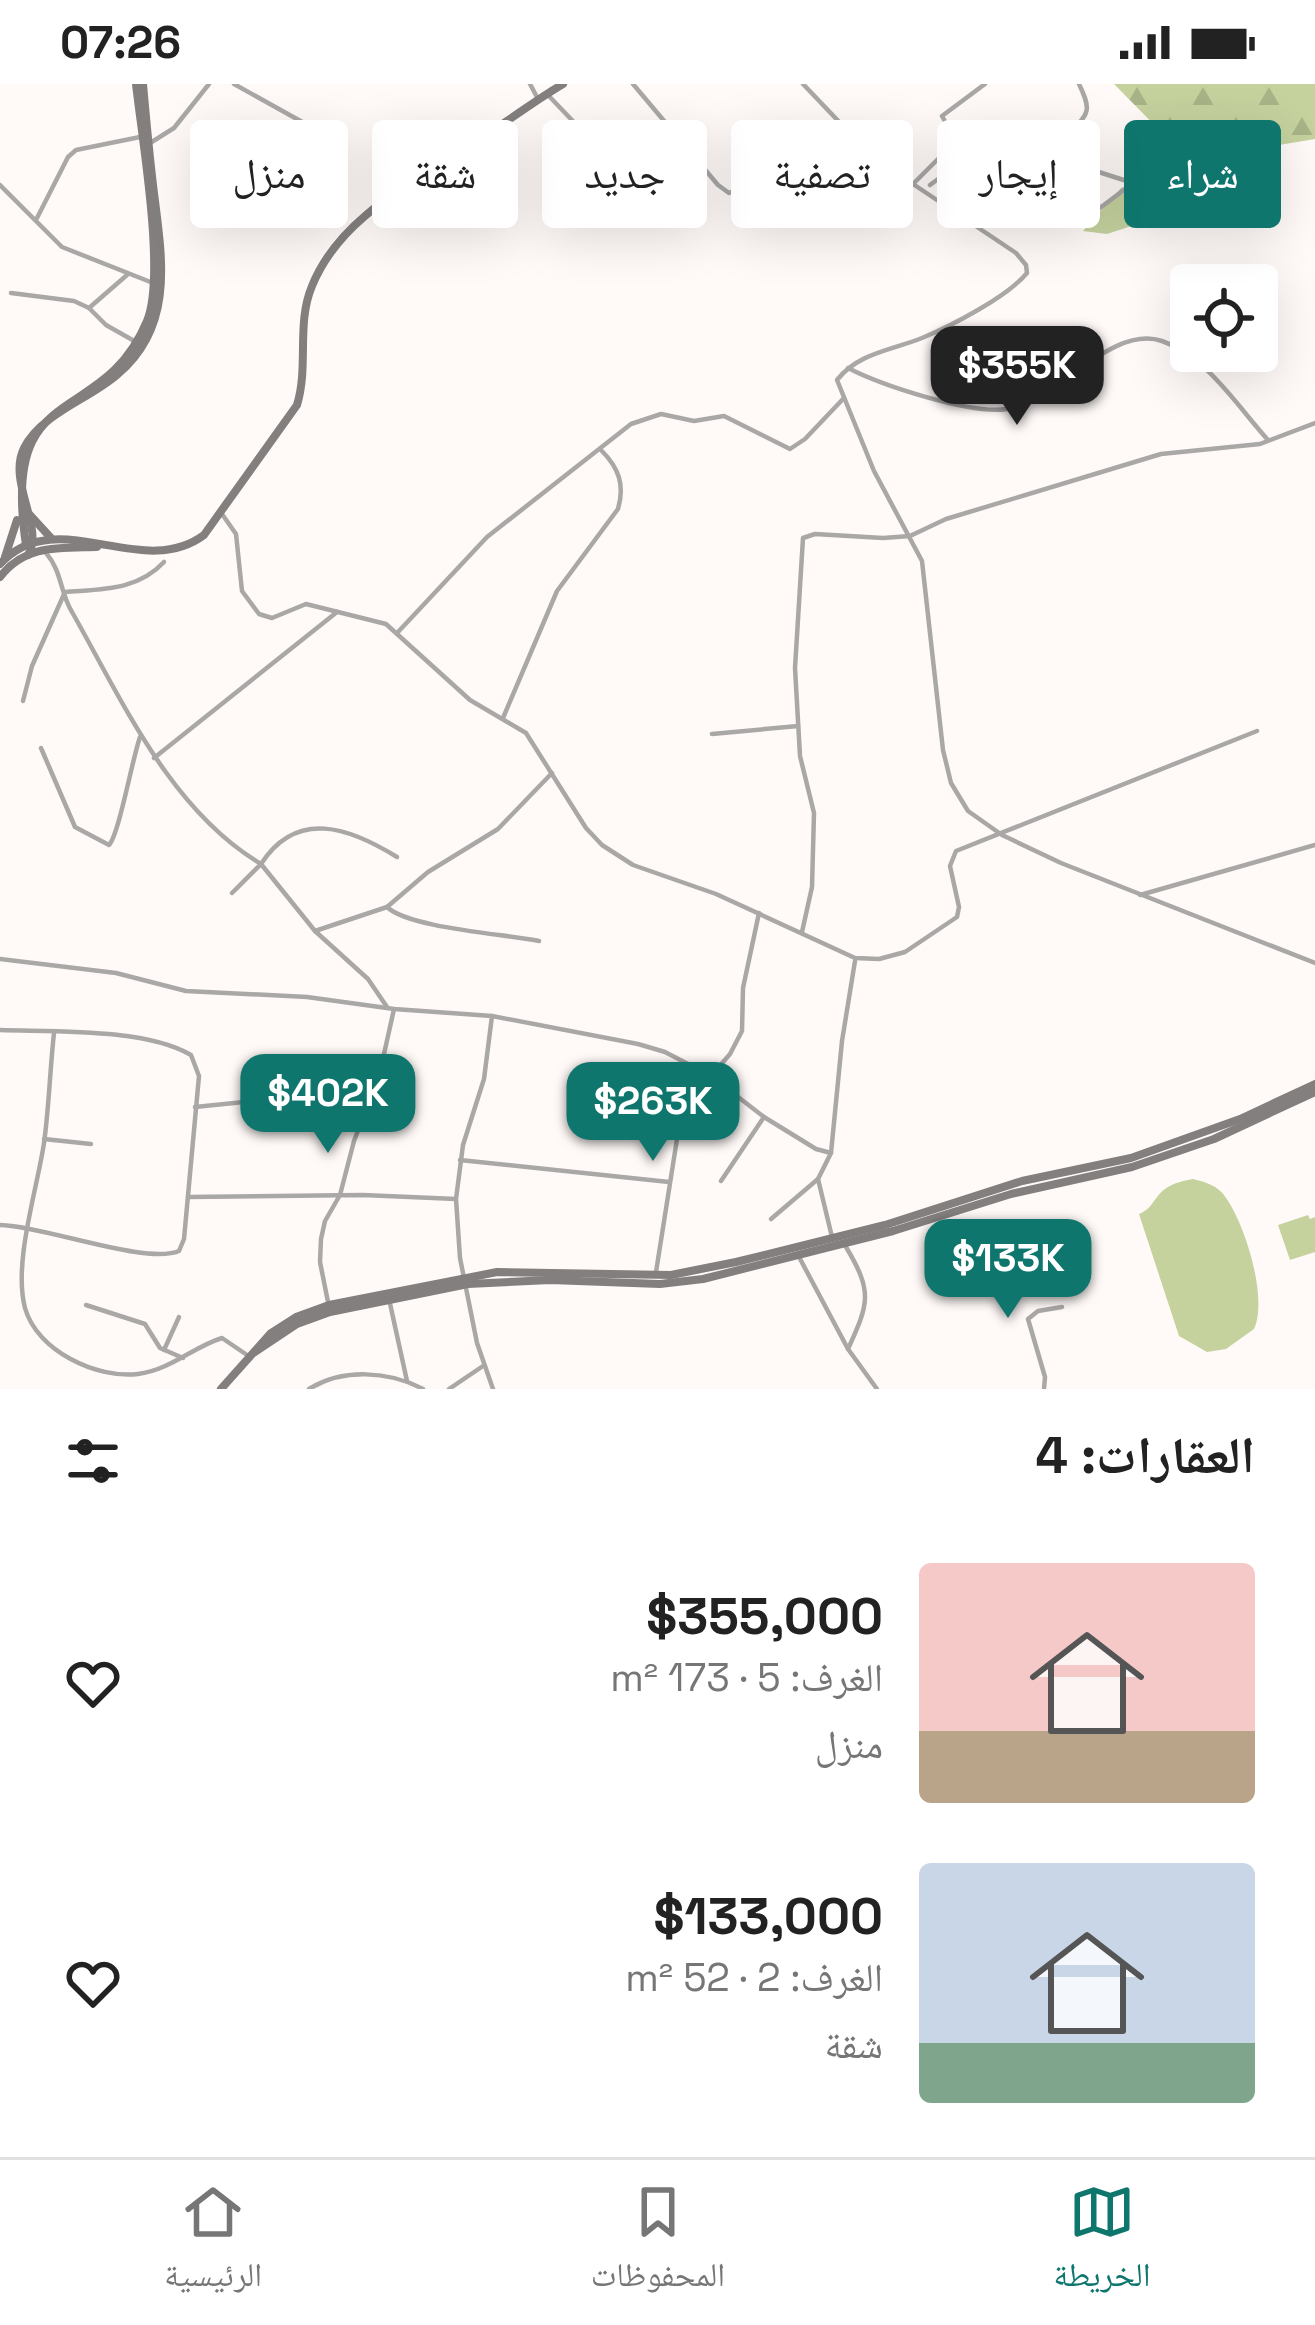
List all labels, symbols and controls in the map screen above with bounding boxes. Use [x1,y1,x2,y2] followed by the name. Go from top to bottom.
[60,14,181,71] text: 07:26
[190,120,348,228] chip: منزل
[372,120,518,228] chip: شقة
[542,120,707,228] chip: جديد
[731,120,913,228] chip: تصفية
[937,120,1100,228] chip: إيجار
[1124,120,1281,228] chip: شراء
[1170,264,1278,372] map controls
[1170,264,1278,372] button: locate
[933,326,1101,428] pin: $355K
[958,340,1076,389] text: $355K
[244,1054,412,1156] pin: $402K
[569,1062,737,1164] pin: $263K
[267,1068,389,1117] text: $402K
[593,1076,713,1125] text: $263K
[924,1219,1092,1321] pin: $133K
[951,1233,1065,1282] text: $133K
[1035,1423,1255,1488] text: العقارات: 4
[60,1428,126,1494] icon: filters
[646,1584,883,1649] text: $355,000
[1015,1611,1159,1755] icon: home
[60,1650,126,1716] icon: heart
[610,1653,883,1702] text: الغرف: 5 · 173 m²
[815,1720,883,1769] text: منزل
[653,1884,883,1949] text: $133,000
[1015,1911,1159,2055] icon: home
[60,1950,126,2016] icon: heart
[625,1953,883,2002] text: الغرف: 2 · 52 m²
[825,2020,883,2069] text: شقة
[164,2179,262,2307] tab: الرئيسية
[591,2179,725,2307] tab: المحفوظات
[1054,2179,1151,2307] tab: الخريطة

